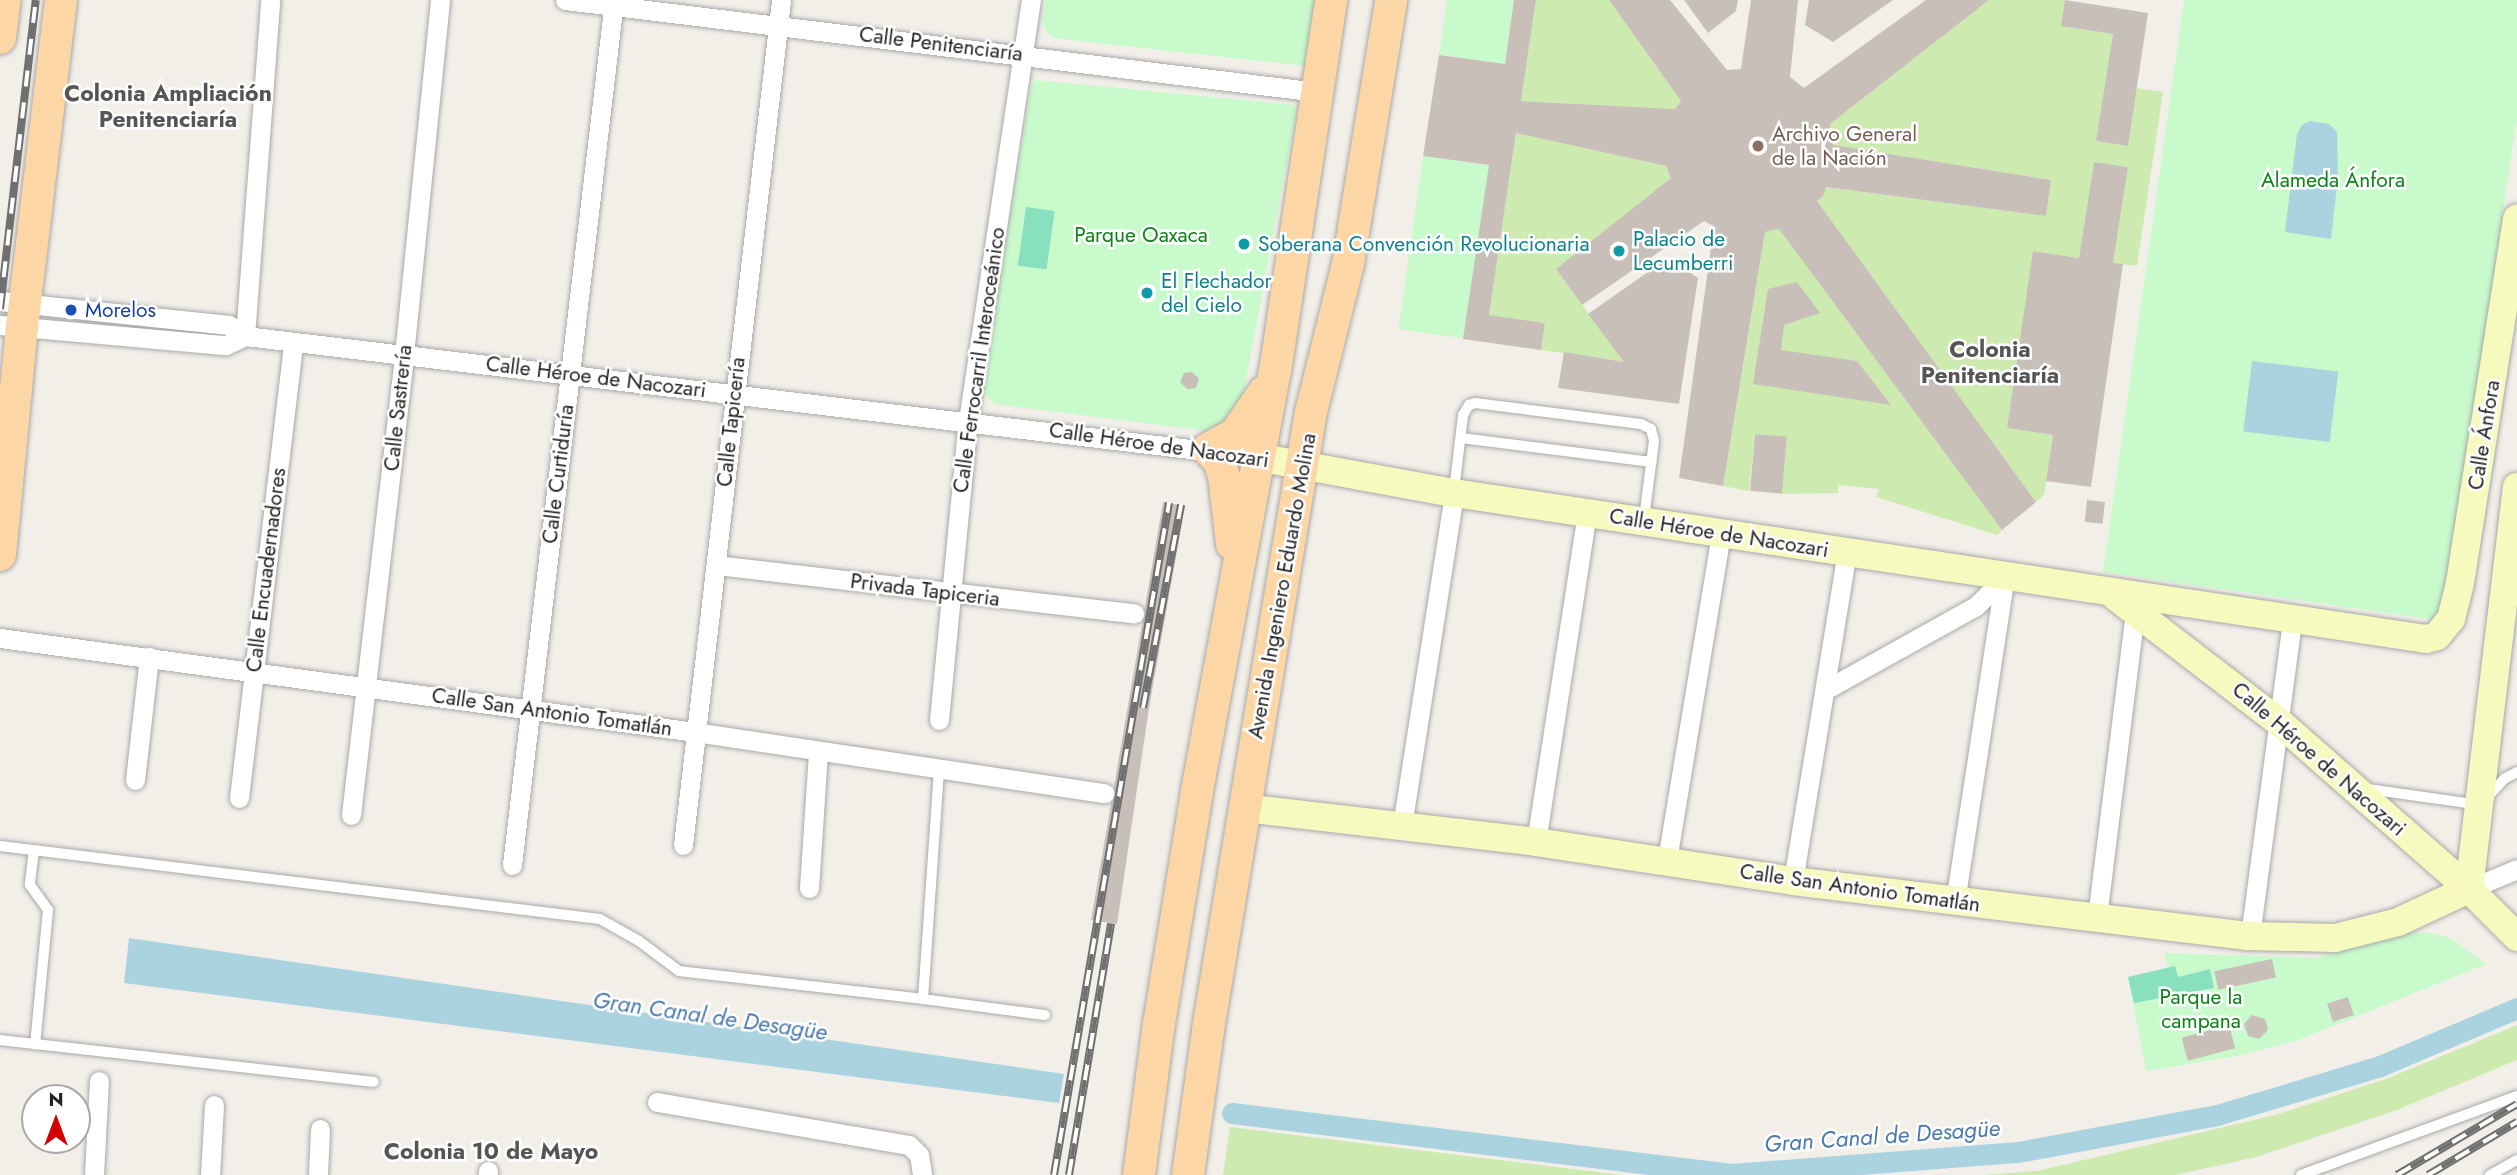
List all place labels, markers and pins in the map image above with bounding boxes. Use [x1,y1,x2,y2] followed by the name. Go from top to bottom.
[1772,121,1917,171] place label: Archivo General de la Nación
[1750,138,1766,154] marker: Archivo General de la Nación
[1633,226,1733,276] place label: Palacio de Lecumberri
[1258,231,1590,257] place label: Soberana Convención Revolucionaria
[1236,236,1252,252] marker: Soberana Convención Revolucionaria
[1611,243,1627,259] marker: Palacio de Lecumberri
[1161,268,1272,318] place label: El Flechador del Cielo
[1139,285,1155,301] marker: El Flechador del Cielo
[85,297,156,323] place label: Morelos
[63,302,79,318] marker: Morelos

